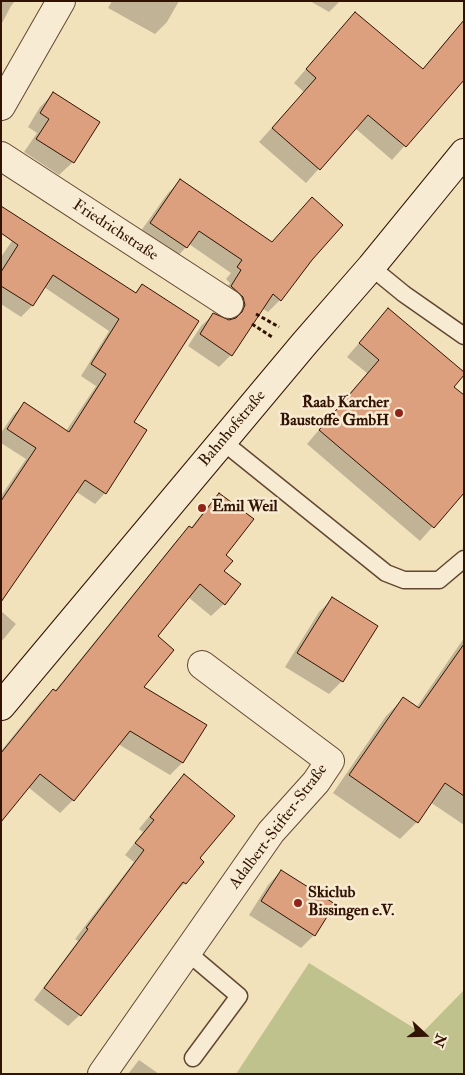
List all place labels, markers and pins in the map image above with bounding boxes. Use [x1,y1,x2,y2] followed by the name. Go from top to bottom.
[280,394,389,432] place label: Raab Karcher Baustoffe GmbH
[393,407,405,419] marker: Raab Karcher Baustoffe GmbH
[212,498,278,518] place label: Emil Weil
[196,502,208,514] marker: Emil Weil
[308,884,394,922] place label: Skiclub Bissingen e.V.
[292,897,304,909] marker: Skiclub Bissingen e.V.

